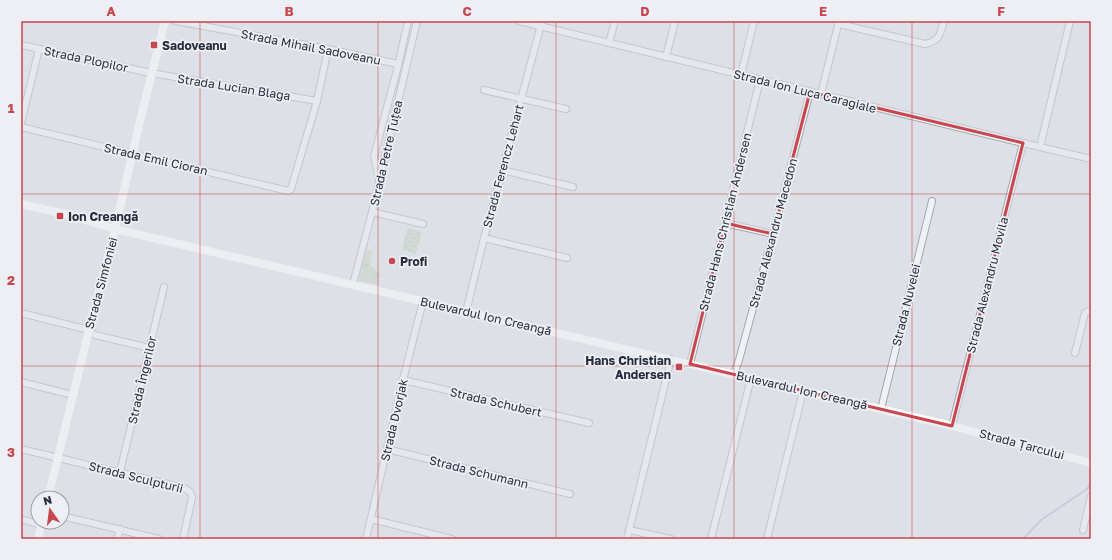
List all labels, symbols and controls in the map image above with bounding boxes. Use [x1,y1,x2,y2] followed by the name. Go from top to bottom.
[106,3,116,19] text: A
[284,3,294,19] text: B
[462,3,472,19] text: C
[640,3,650,19] text: D
[819,3,827,19] text: E
[997,3,1005,19] text: F
[240,26,382,68] street label: Strada Mihail Sadoveanu
[162,38,227,53] place label: Sadoveanu
[149,40,159,50] marker: Sadoveanu
[43,43,130,75] street label: Strada Plopilor
[732,66,878,116] street label: Strada Ion Luca Caragiale
[176,71,292,103] street label: Strada Lucian Blaga
[367,99,405,207] street label: Strada Petre Țuțea
[8,100,15,116] text: 1
[479,103,527,229] street label: Strada Ferencz Lehart
[696,131,754,313] street label: Strada Hans Christian Andersen
[103,140,209,178] street label: Strada Emil Cioran
[746,156,800,310] street label: Strada Alexandru Macedon
[68,209,138,224] place label: Ion Creangă
[55,211,65,221] marker: Ion Creangă
[963,215,1011,355] street label: Strada Alexandru Movila
[82,235,120,331] street label: Strada Simfoniei
[400,254,427,269] place label: Profi
[387,256,397,266] marker: Profi
[889,262,923,348] street label: Strada Nuvelei
[7,272,15,288] text: 2
[419,294,553,338] street label: Bulevardul Ion Creangă
[125,334,159,425] street label: Strada Îngerilor
[585,353,671,382] place label: Hans Christian Andersen
[674,362,684,372] marker: Hans Christian Andersen
[735,368,869,412] street label: Bulevardul Ion Creangă
[377,377,411,463] street label: Strada Dvorjak
[449,384,544,420] street label: Strada Schubert
[978,425,1066,463] street label: Strada Țarcului
[7,444,15,460] text: 3
[428,452,530,492] street label: Strada Schumann
[87,458,185,496] street label: Strada Sculpturii
[30,490,70,530] north arrow
[42,492,53,507] text: N

